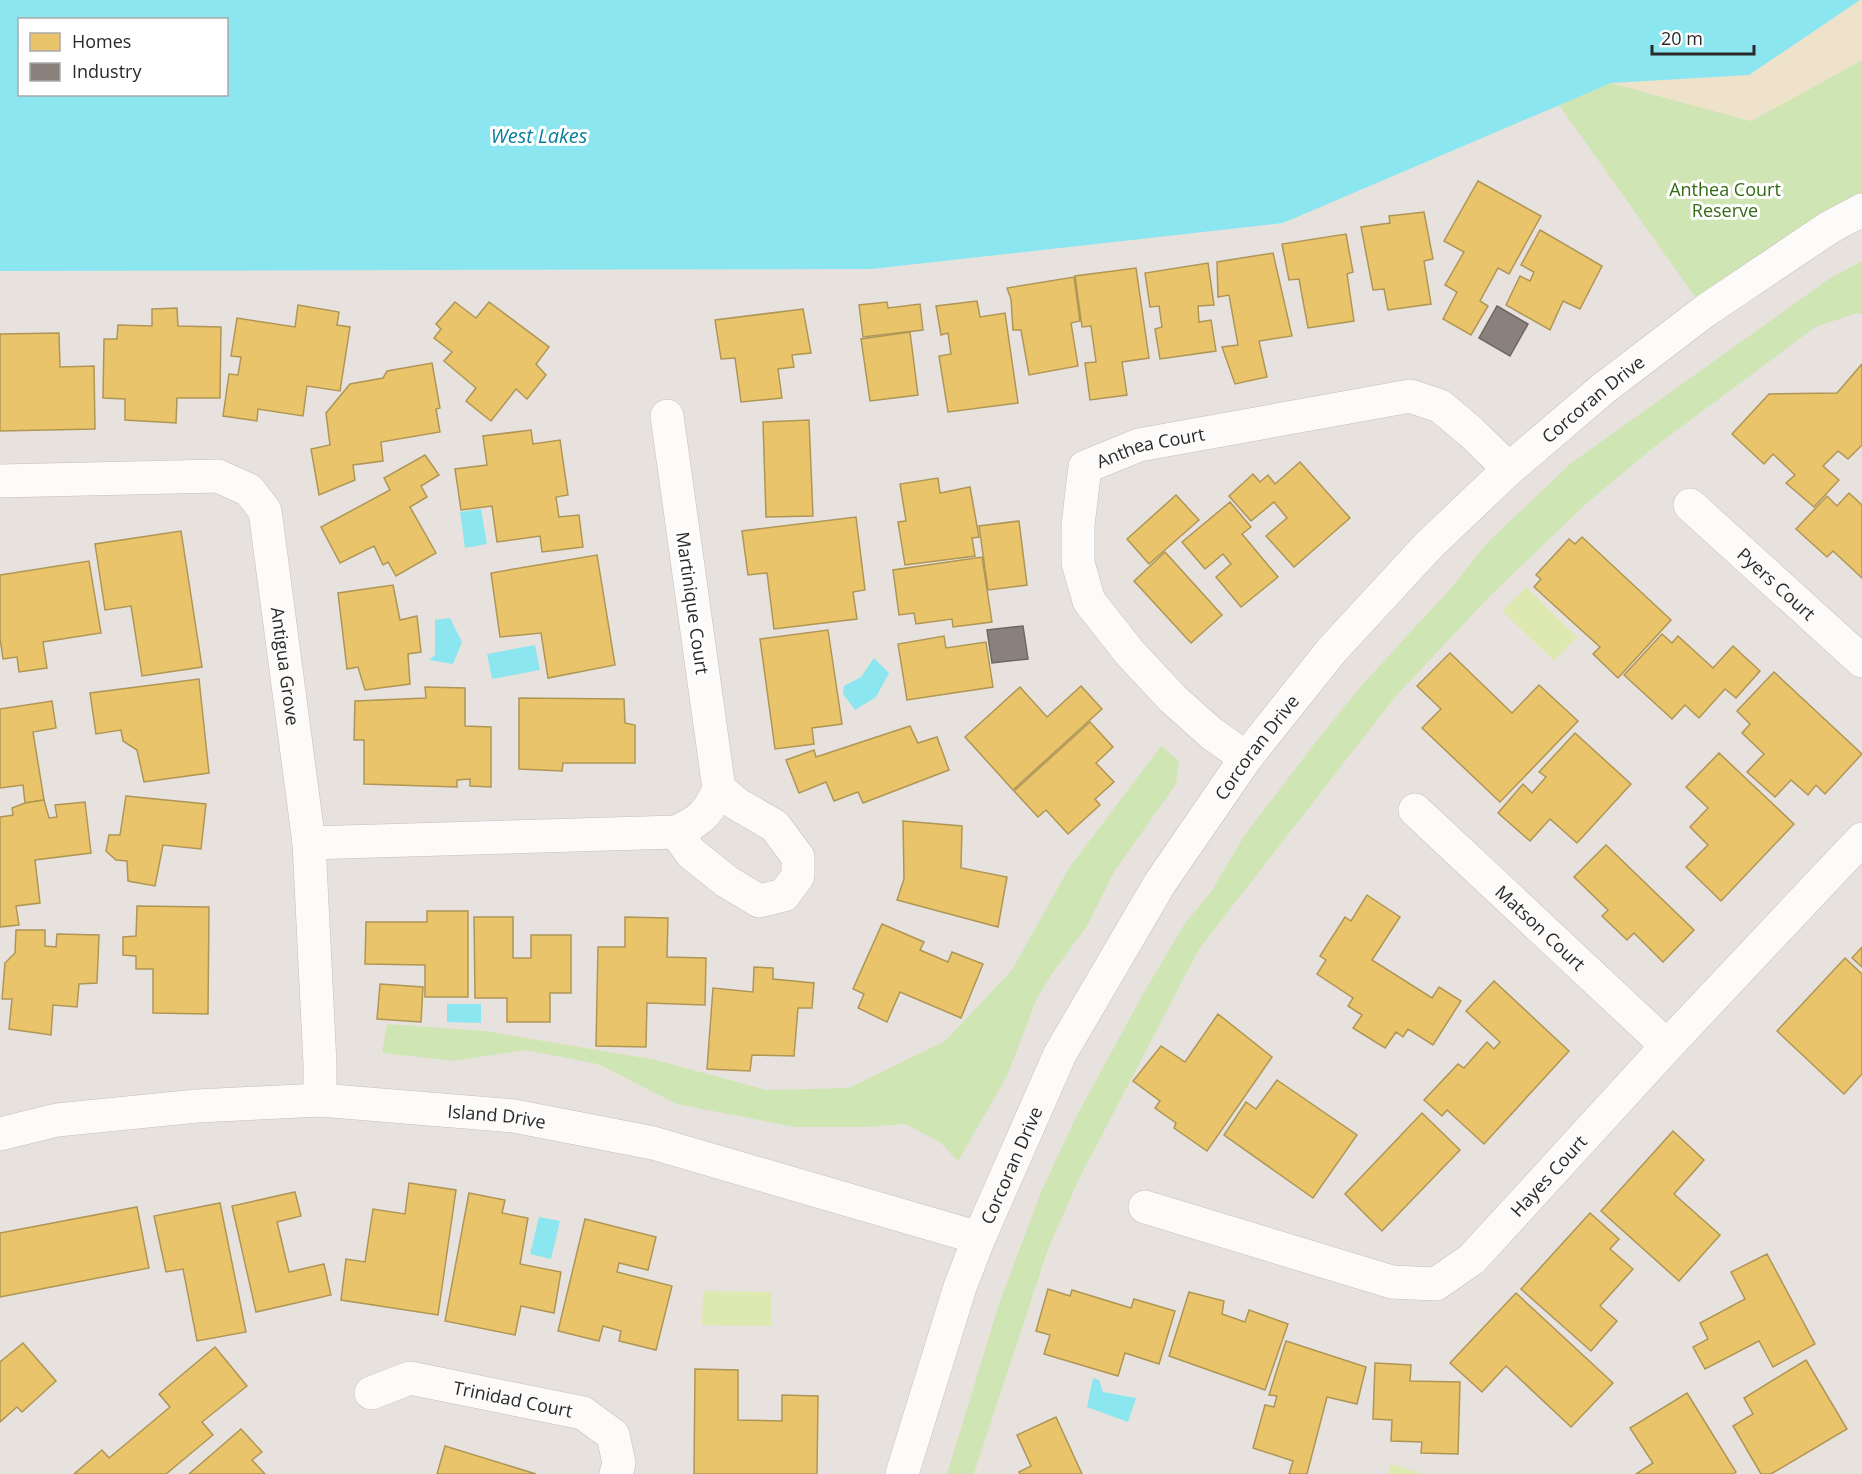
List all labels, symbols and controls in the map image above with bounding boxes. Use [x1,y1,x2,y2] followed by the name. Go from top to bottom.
[18,18,228,96] legend
[1652,18,1754,56] scale bar
[1661,26,1703,50] text: 20 m
[72,29,131,53] text: Homes
[72,59,142,83] text: Industry
[491,122,588,149] water label: West Lakes
[1669,177,1781,222] park label: Anthea Court Reserve
[1536,350,1649,448] street label: Corcoran Drive
[1092,421,1206,473] street label: Anthea Court
[671,530,715,676] street label: Martinique Court
[1732,542,1821,625] street label: Pyers Court
[266,605,305,727] street label: Antigua Grove
[1209,690,1304,805] street label: Corcoran Drive
[1490,880,1591,976] street label: Matson Court
[447,1099,548,1134] street label: Island Drive
[975,1103,1047,1228] street label: Corcoran Drive
[1505,1130,1592,1222] street label: Hayes Court
[451,1375,575,1423] street label: Trinidad Court

